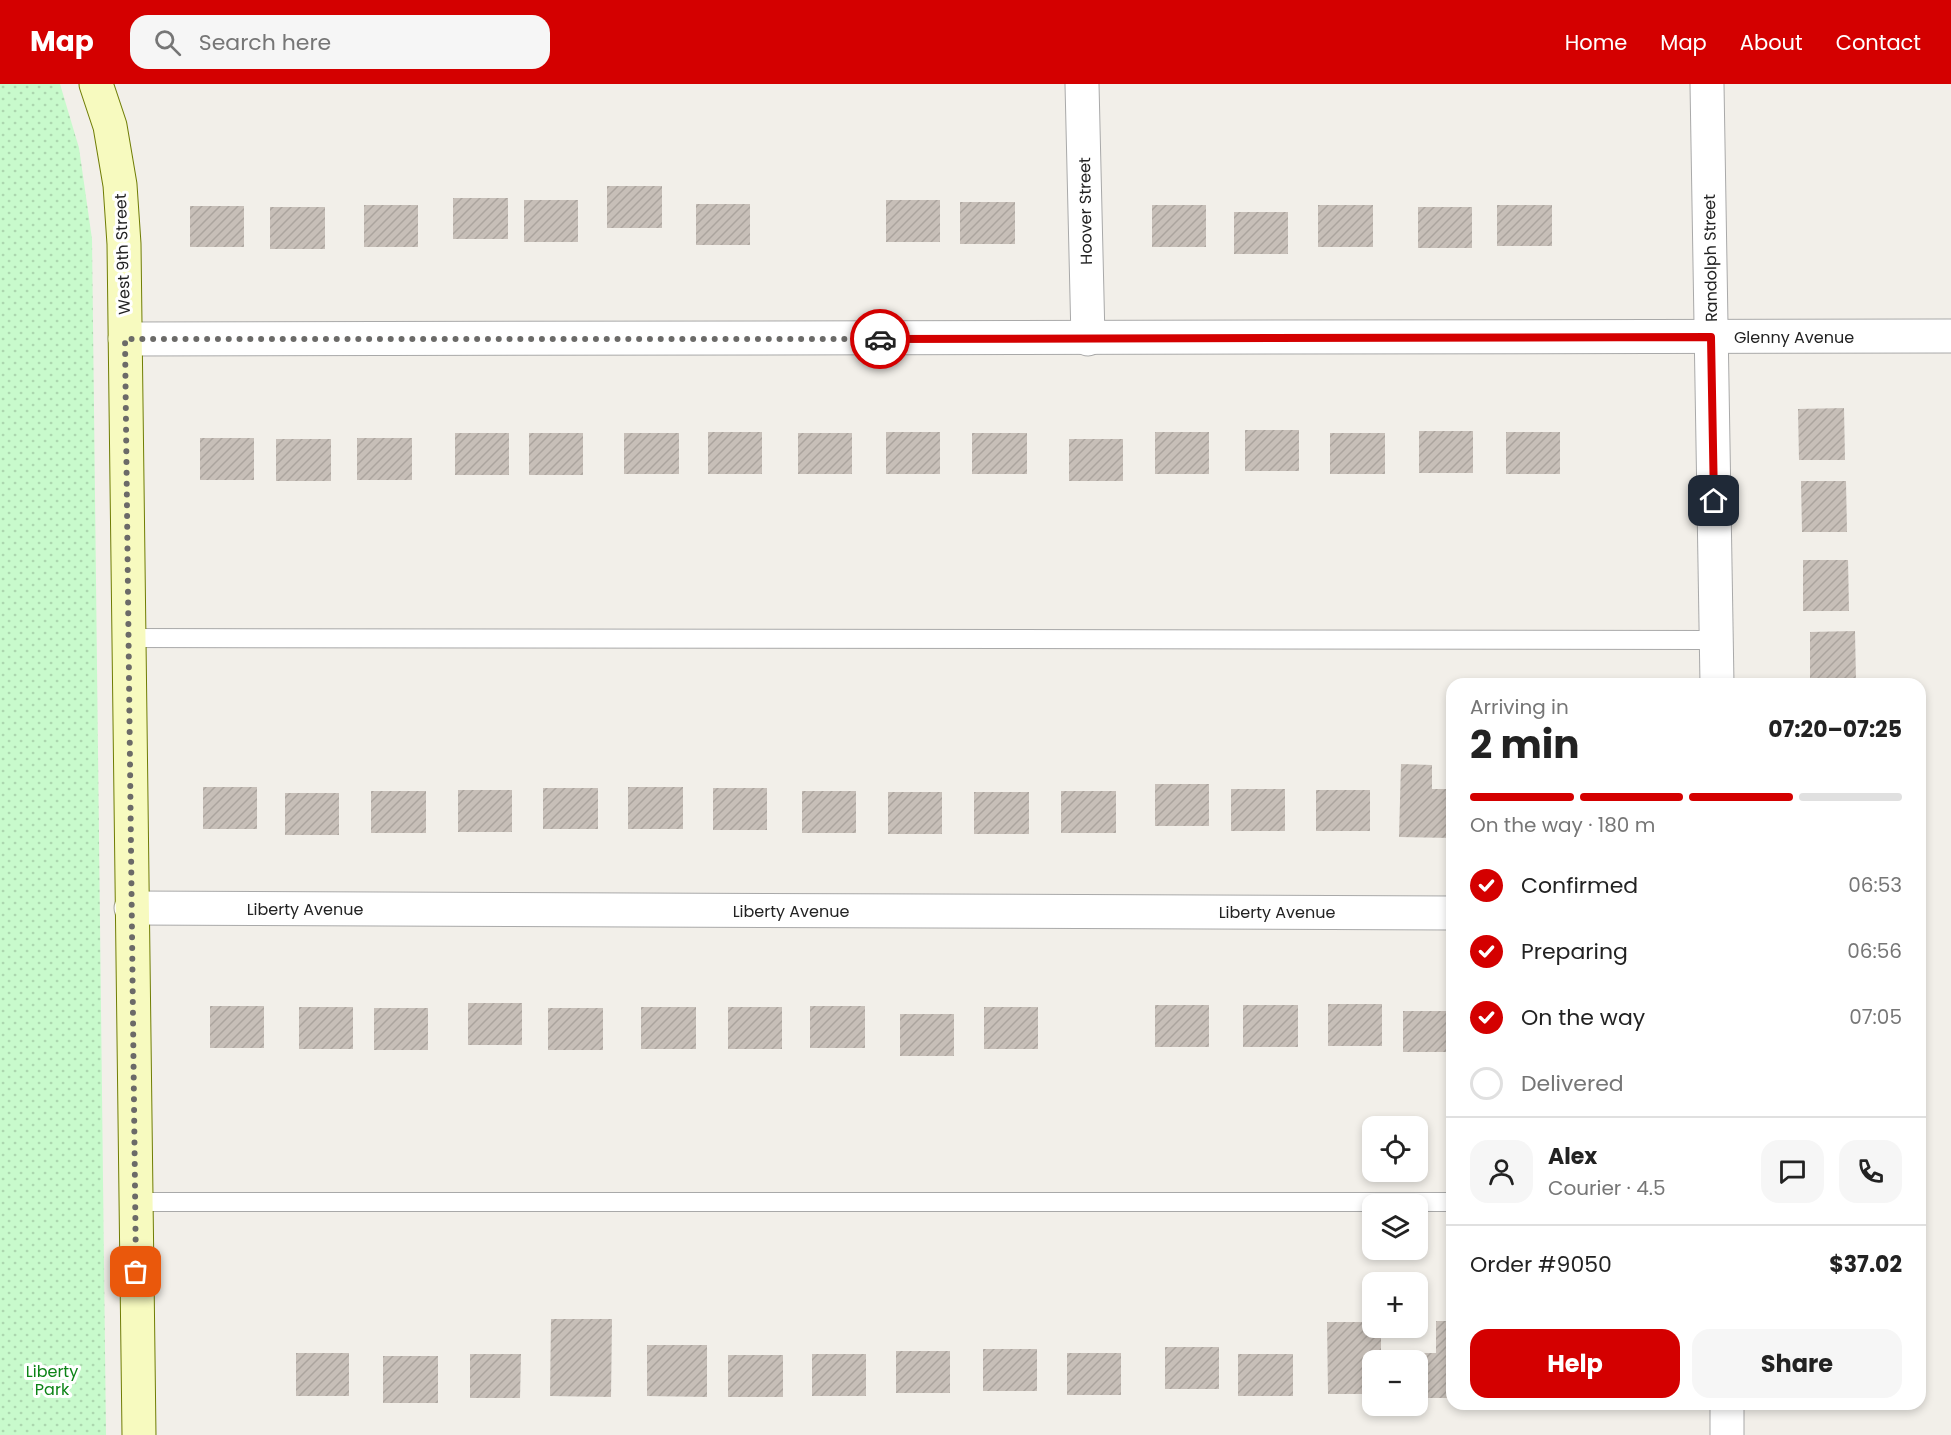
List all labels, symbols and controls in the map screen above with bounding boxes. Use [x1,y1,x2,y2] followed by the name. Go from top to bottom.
[130,15,550,69] search box
[30,22,94,61] text: Map
[151,26,184,59] icon: search
[199,27,331,58] text: Search here
[1565,28,1627,57] text: Home
[1660,28,1707,57] text: Map
[1740,28,1803,57] text: About
[1836,28,1921,57] text: Contact
[1073,157,1098,265] street label: Hoover Street
[109,193,136,315] street label: West 9th Street
[1698,194,1723,322] street label: Randolph Street
[850,309,910,369] courier
[864,323,897,356] icon: car
[1734,326,1854,349] street label: Glenny Avenue
[1688,475,1739,526] pin
[1697,484,1730,517] icon: home
[1470,693,1569,721] text: Arriving in
[1768,714,1902,745] text: 07:20–07:25
[1470,717,1580,772] text: 2 min
[1470,811,1655,839] text: On the way · 180 m
[1470,869,1503,902] icon: check
[1521,870,1638,901] text: Confirmed
[1848,871,1902,899] text: 06:53
[247,898,363,921] street label: Liberty Avenue
[733,900,849,923] street label: Liberty Avenue
[1219,901,1335,924] street label: Liberty Avenue
[1470,935,1503,968] icon: check
[1521,936,1628,967] text: Preparing
[1847,937,1902,965] text: 06:56
[1470,1001,1503,1034] icon: check
[1521,1002,1645,1033] text: On the way
[1849,1003,1902,1031] text: 07:05
[1521,1068,1624,1099] text: Delivered
[1362,1116,1428,1416] map controls
[1362,1116,1428,1182] button: locate
[1470,1140,1533,1203] button: person
[1761,1140,1824,1203] button: chat
[1839,1140,1902,1203] button: phone
[1548,1141,1597,1172] text: Alex
[1548,1174,1666,1202] text: Courier · 4.5
[1362,1194,1428,1260] button: layers
[110,1246,161,1297] pin
[1470,1249,1612,1280] text: Order #9050
[1829,1249,1902,1280] text: $37.02
[119,1255,152,1288] icon: bag
[1362,1272,1428,1338] button: +
[1470,1329,1680,1398] button: Help
[1692,1329,1902,1398] button: Share
[1362,1350,1428,1416] button: −
[26,1360,78,1401] park label: Liberty Park

